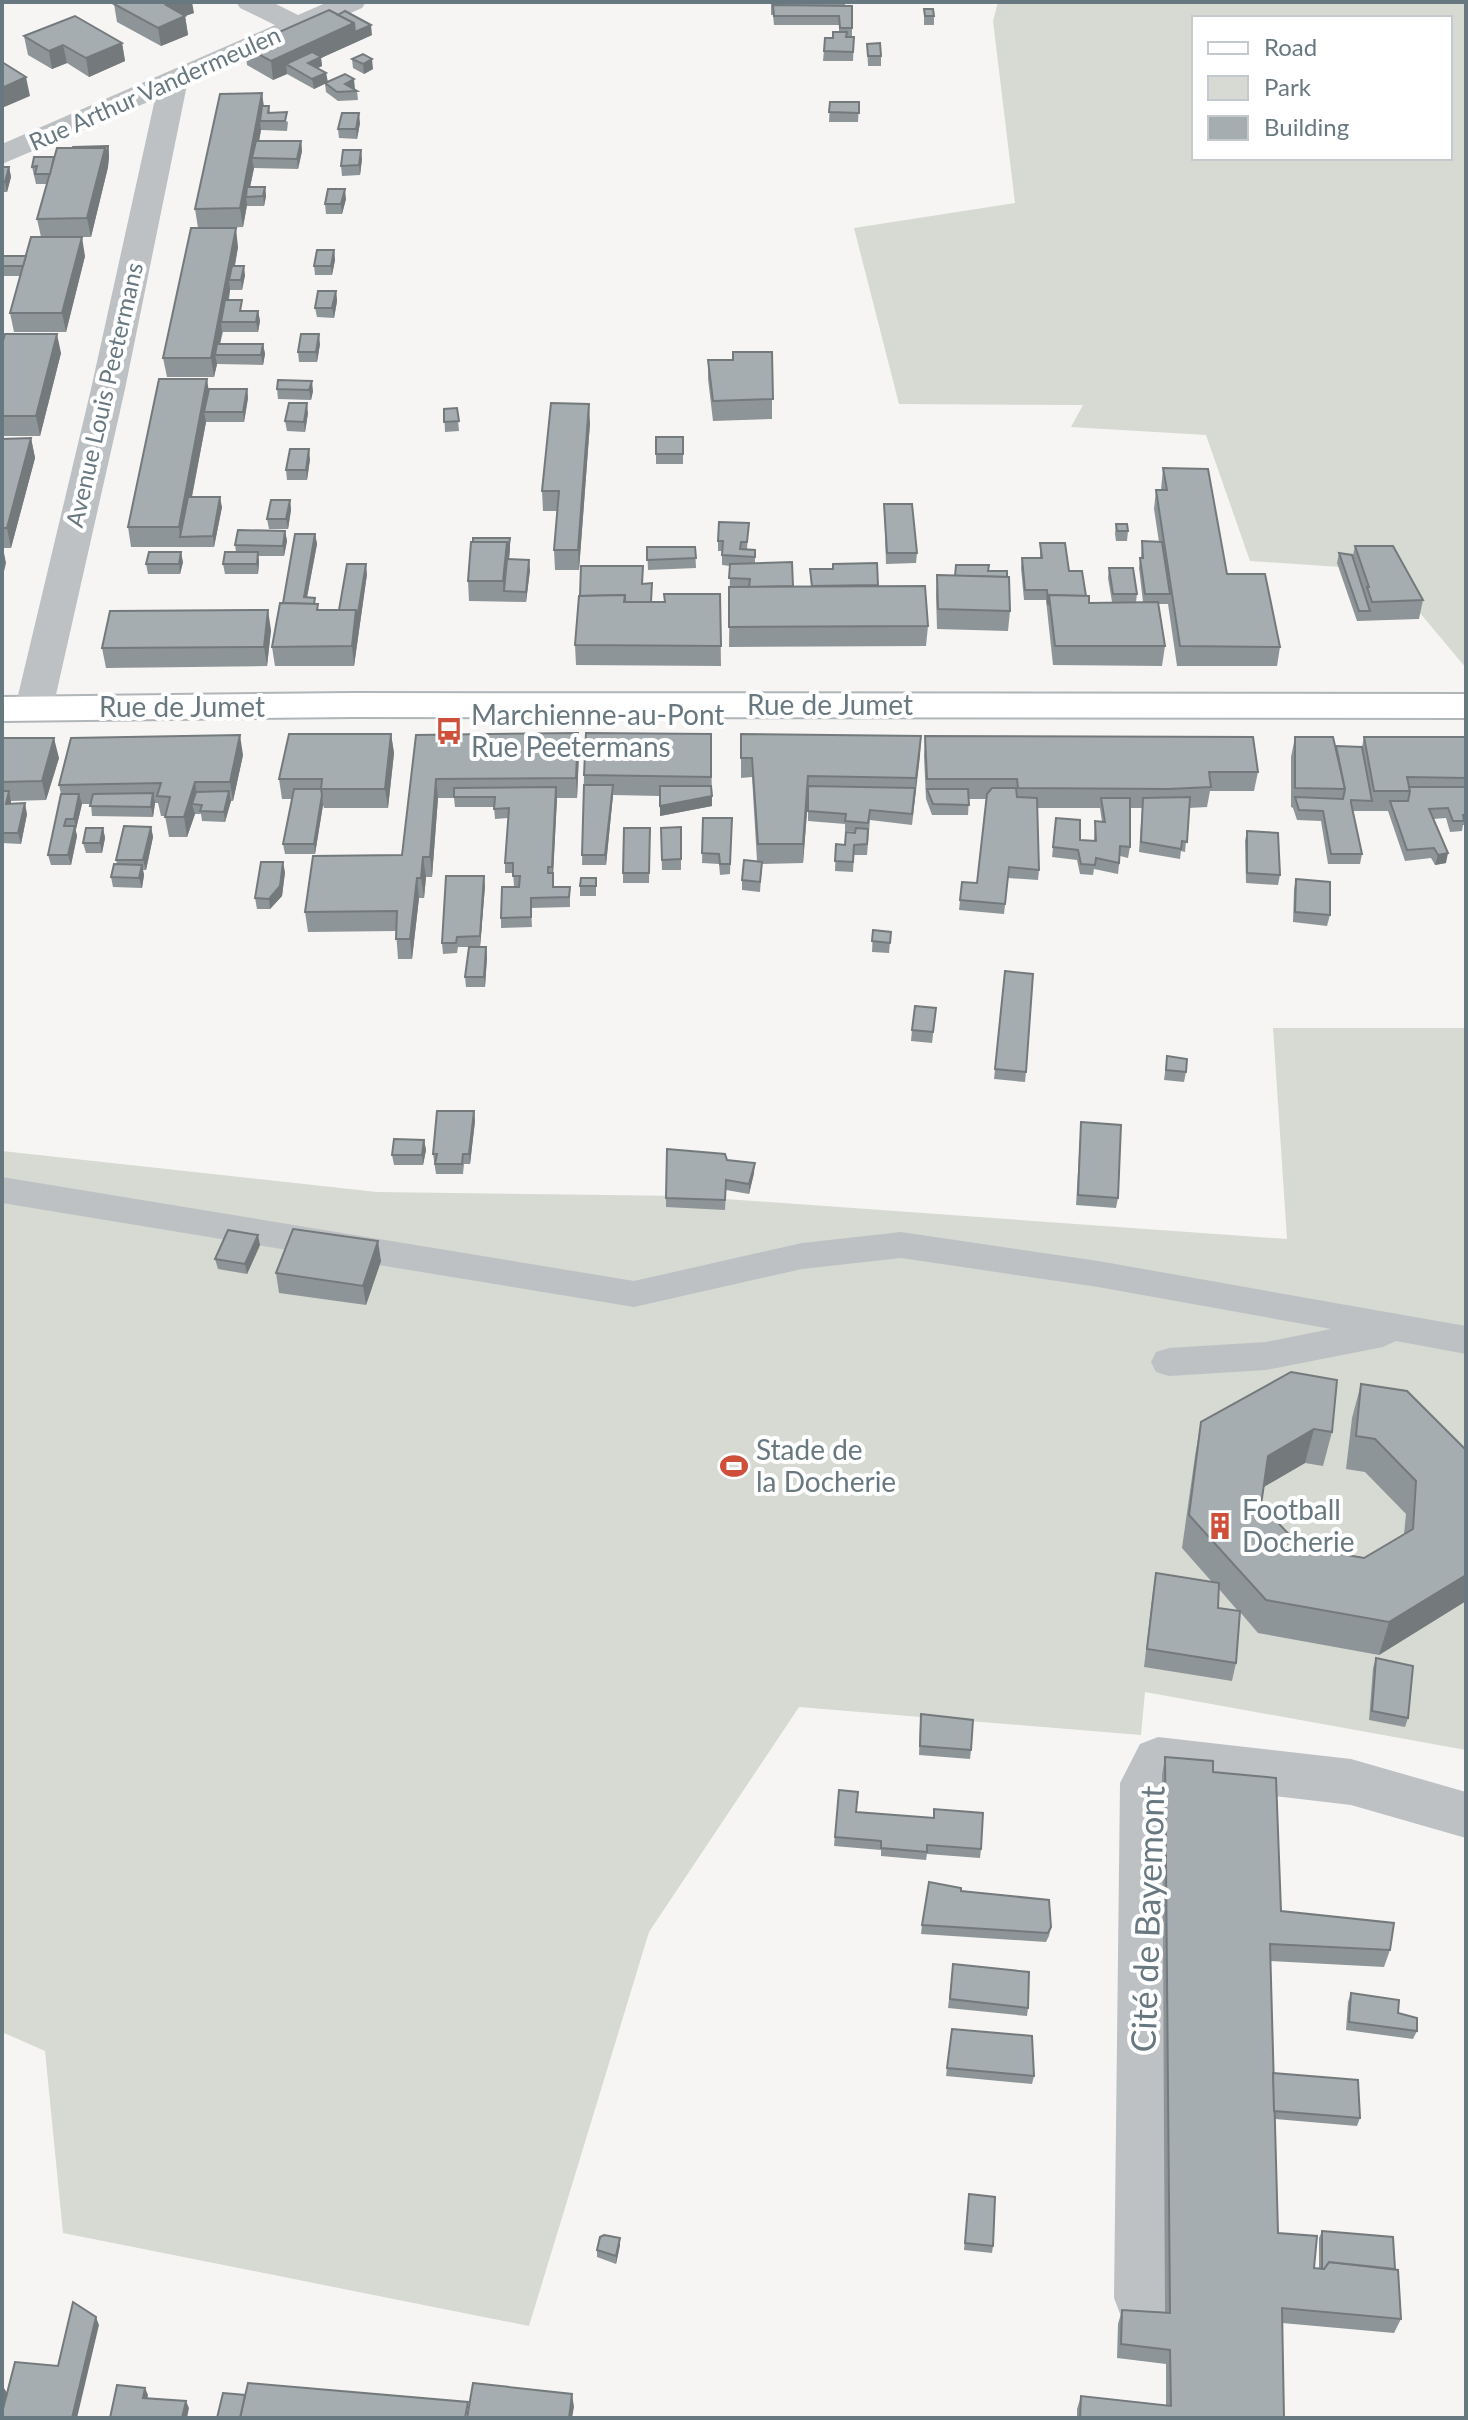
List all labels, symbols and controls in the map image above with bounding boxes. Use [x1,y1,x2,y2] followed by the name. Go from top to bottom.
[1192,16,1452,160] legend
[24,19,285,156] street label: Rue Arthur Vandermeulen
[1264,32,1317,61] text: Road
[1264,72,1312,101] text: Park
[1264,112,1349,141] text: Building
[59,259,148,530] street label: Avenue Louis Peetermans
[747,687,913,721] street label: Rue de Jumet
[99,689,265,723] street label: Rue de Jumet
[471,697,724,763] place label: Marchienne-au-Pont Rue Peetermans
[434,716,464,746] bus stop icon: Marchienne-au-Pont Rue Peetermans
[756,1432,896,1498] place label: Stade de la Docherie
[719,1451,749,1481] sports icon: Stade de la Docherie
[1242,1492,1354,1558] place label: Football Docherie
[1205,1511,1235,1541] building icon: Football Docherie
[1121,1785,1172,2053] street label: Cité de Bayemont

